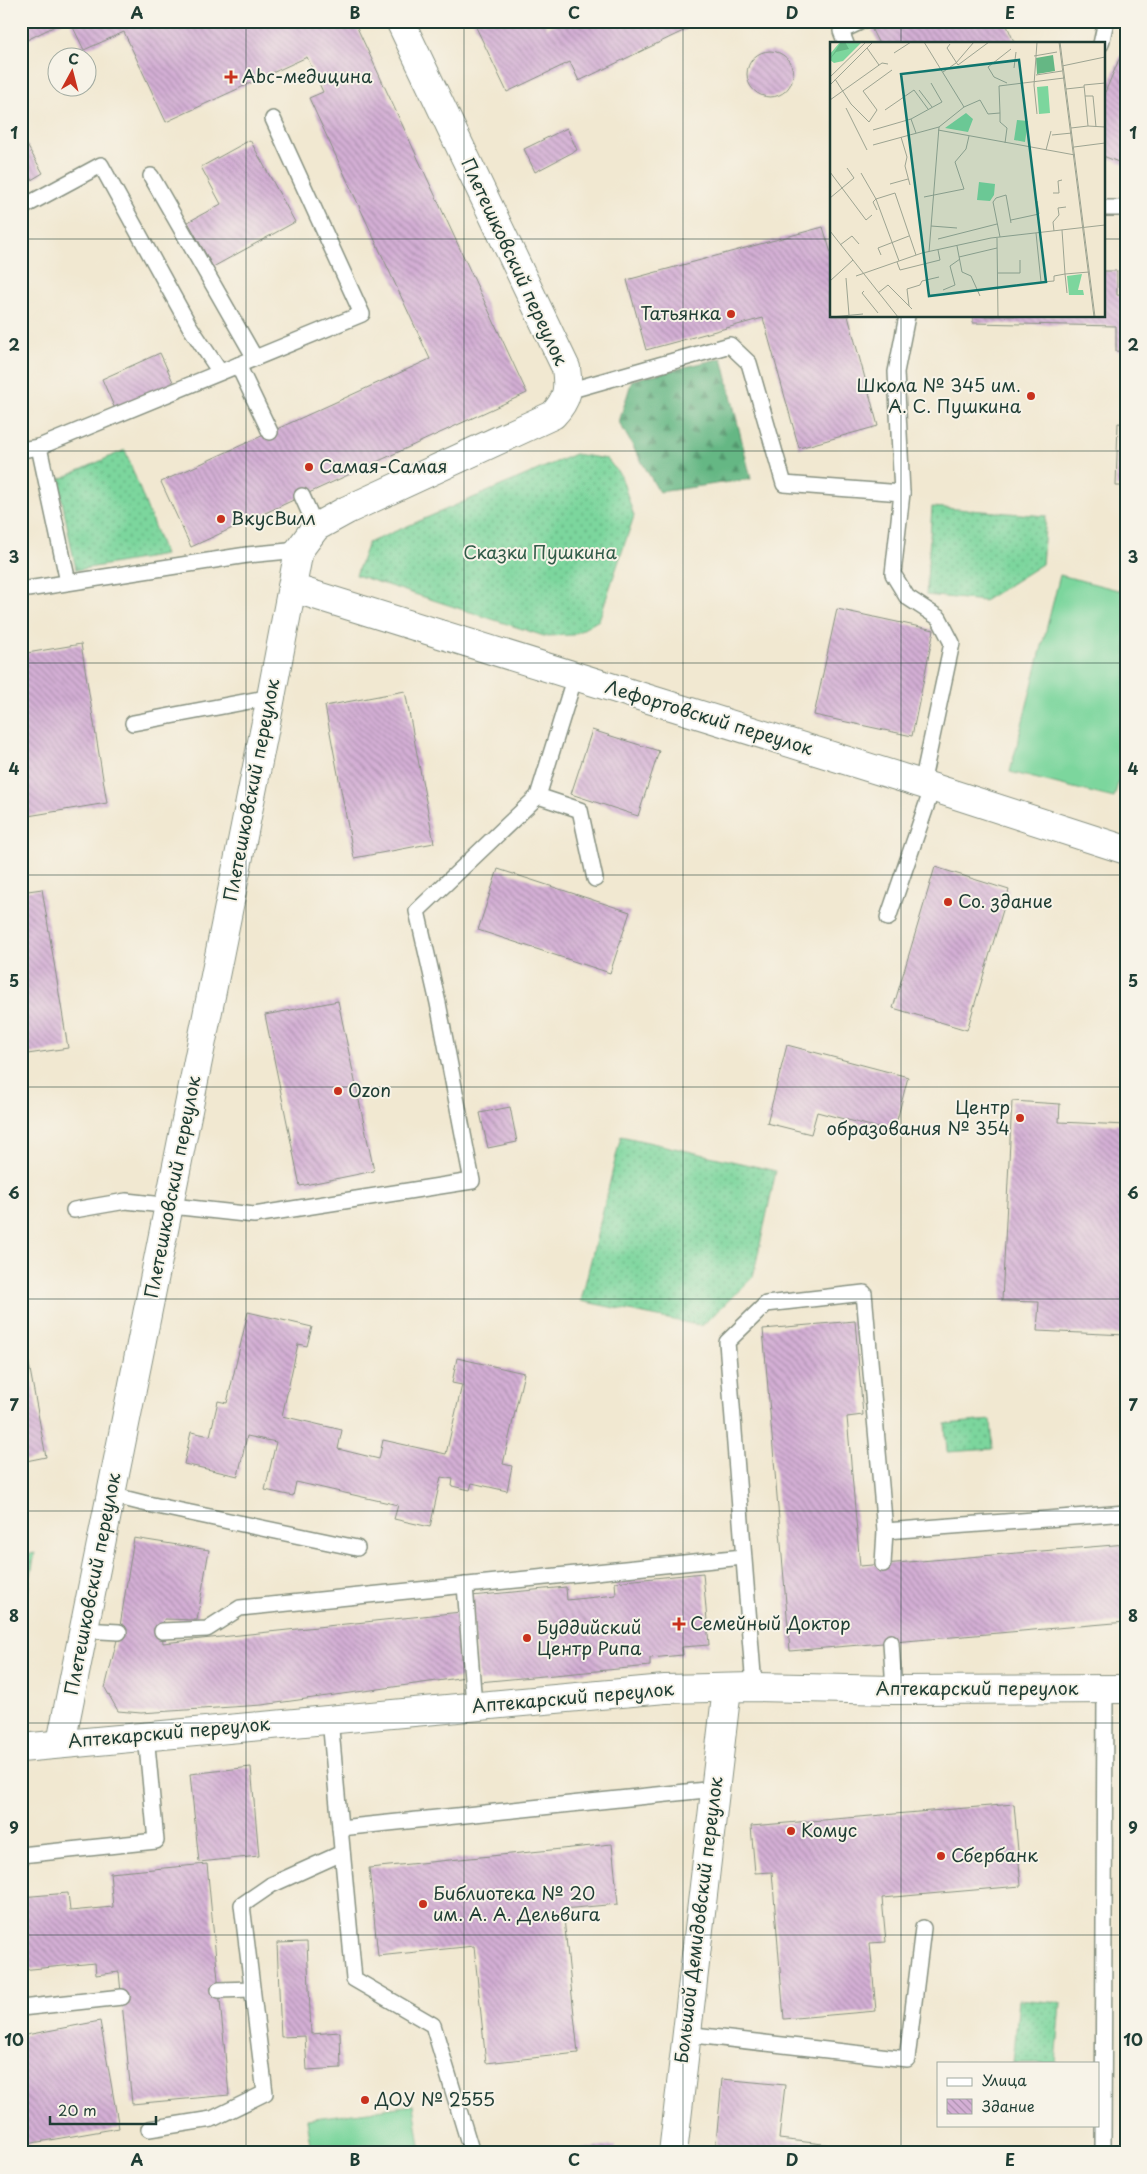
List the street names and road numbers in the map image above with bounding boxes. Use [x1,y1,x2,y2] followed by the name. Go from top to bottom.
[455,153,575,370] street label: Плетешковский переулок
[602,672,817,761] street label: Лефортовский переулок
[216,676,285,903] street label: Плетешковский переулок
[137,1073,206,1300] street label: Плетешковский переулок
[57,1470,126,1697] street label: Плетешковский переулок
[471,1674,675,1719] street label: Аптекарский переулок
[876,1674,1079,1701] street label: Аптекарский переулок
[67,1709,271,1754] street label: Аптекарский переулок
[667,1775,729,2065] street label: Большой Демидовский переулок

